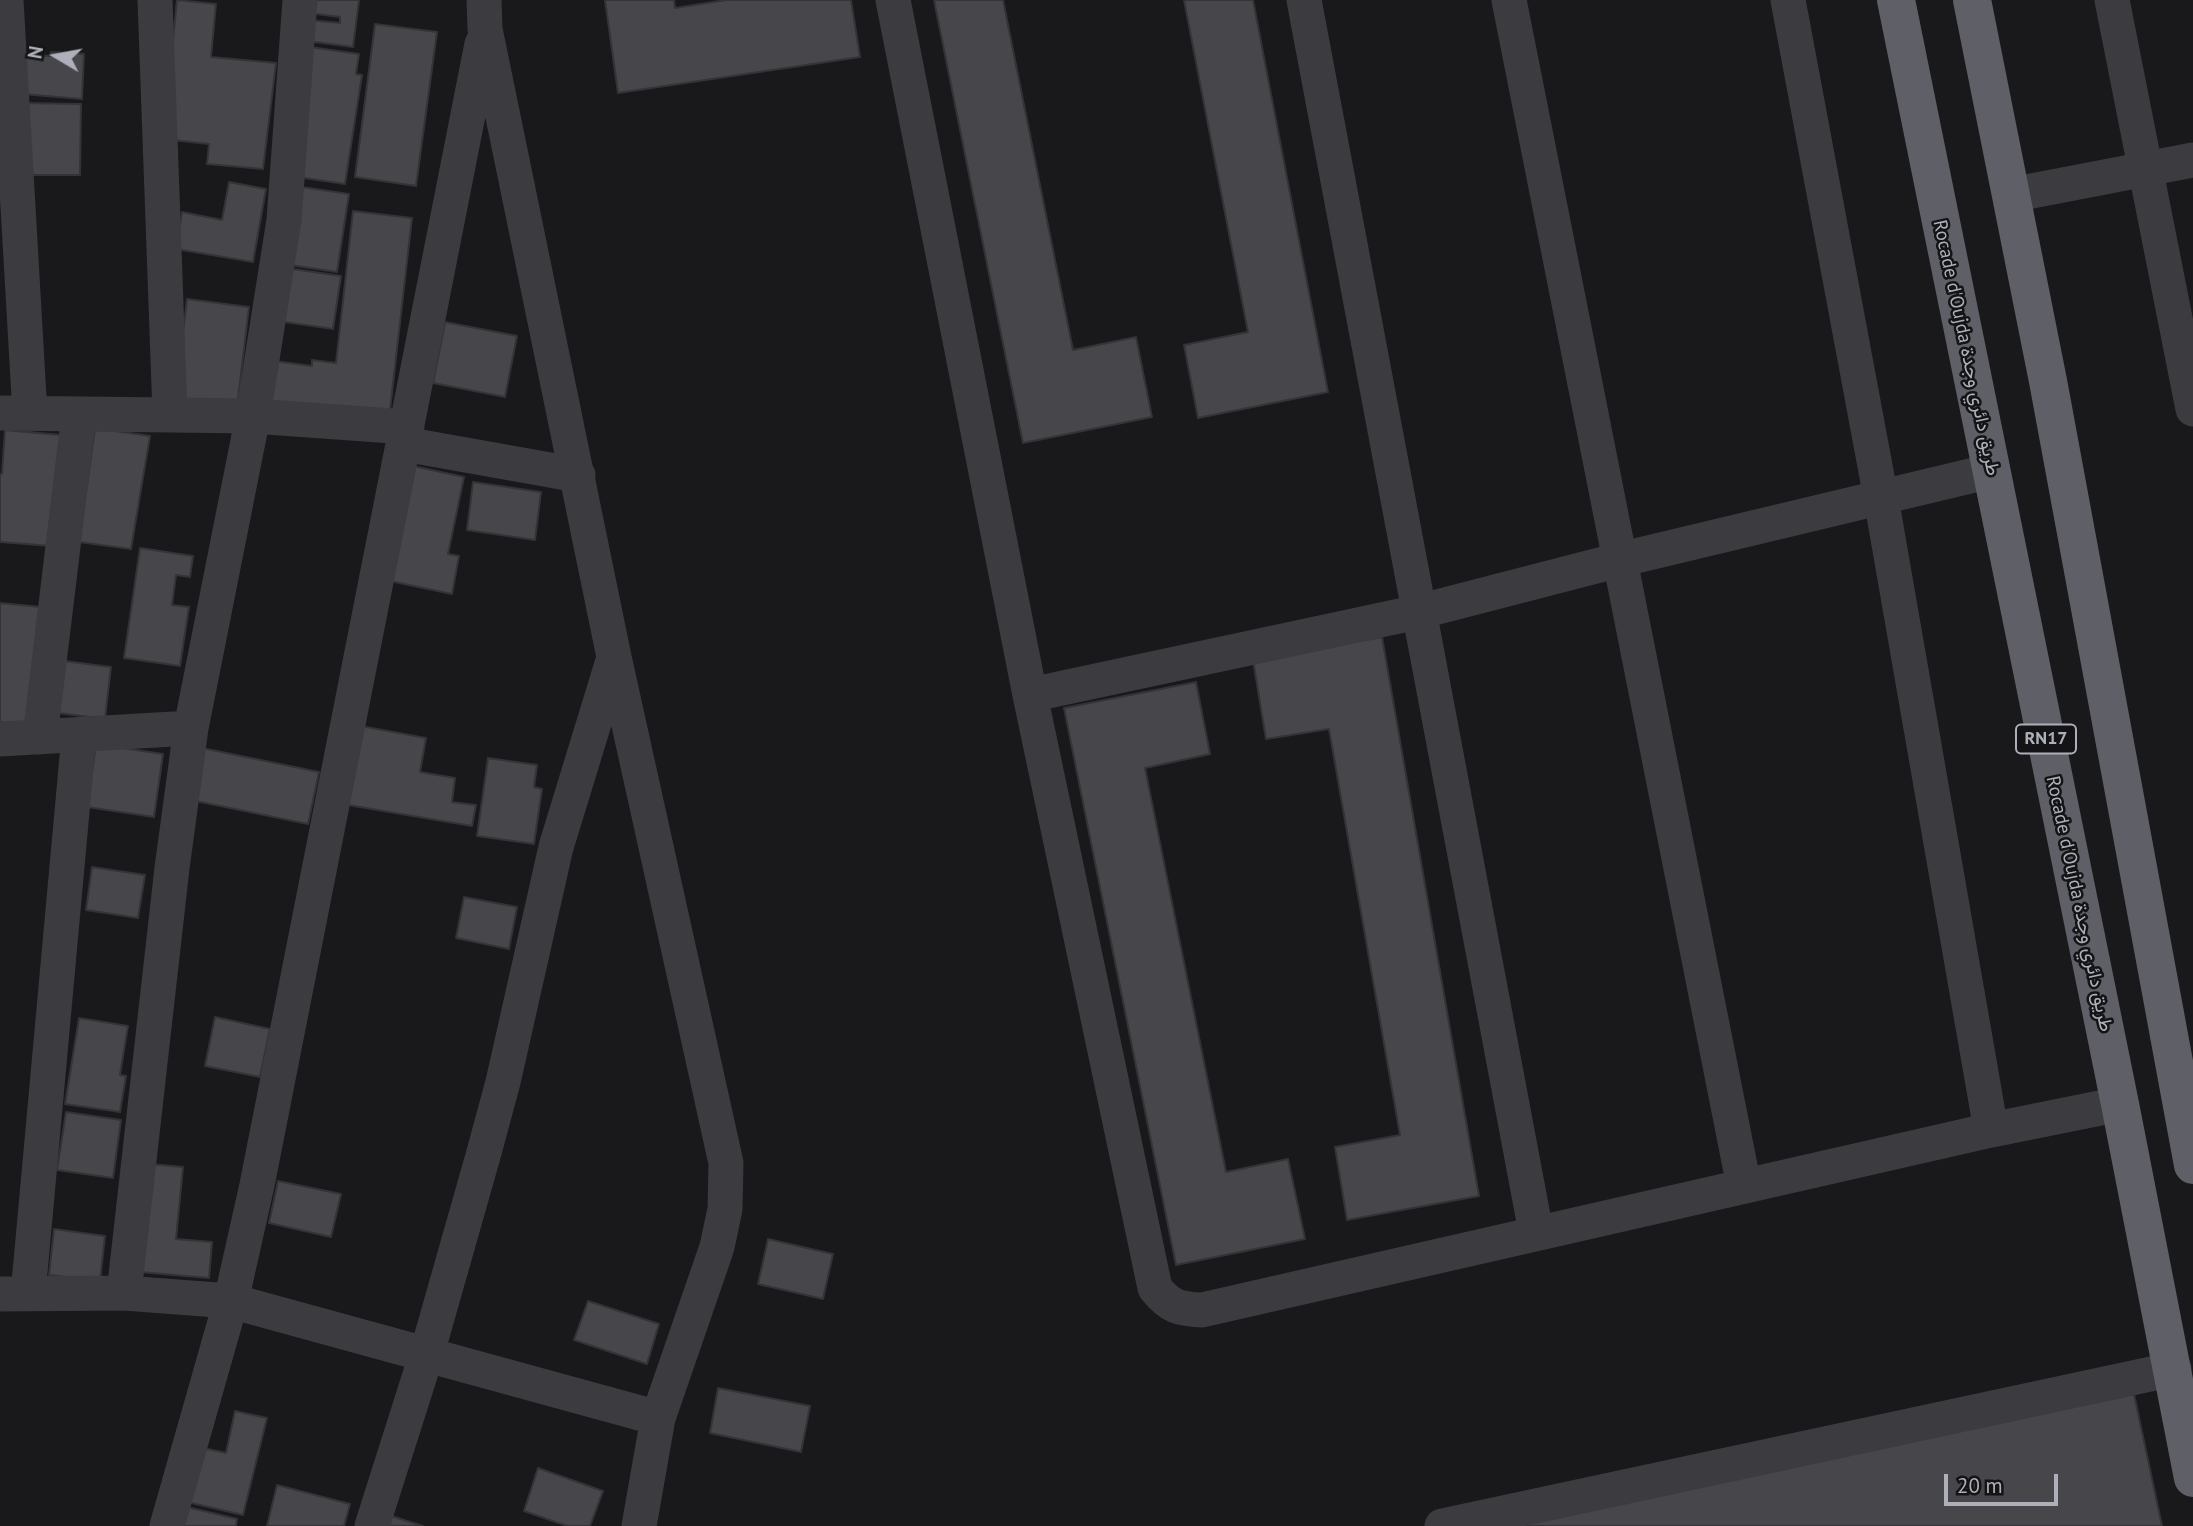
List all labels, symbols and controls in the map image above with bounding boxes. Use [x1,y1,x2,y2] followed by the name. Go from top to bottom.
[21,21,91,91] north arrow
[22,44,48,61] text: N
[1928,218,2004,478] street label: Rocade d'Oujda طريق دائري وجدة
[2016,724,2076,754] road number: RN17
[2041,774,2117,1034] street label: Rocade d'Oujda طريق دائري وجدة
[1948,1460,2062,1504] scale bar
[1957,1472,2003,1499] text: 20 m

